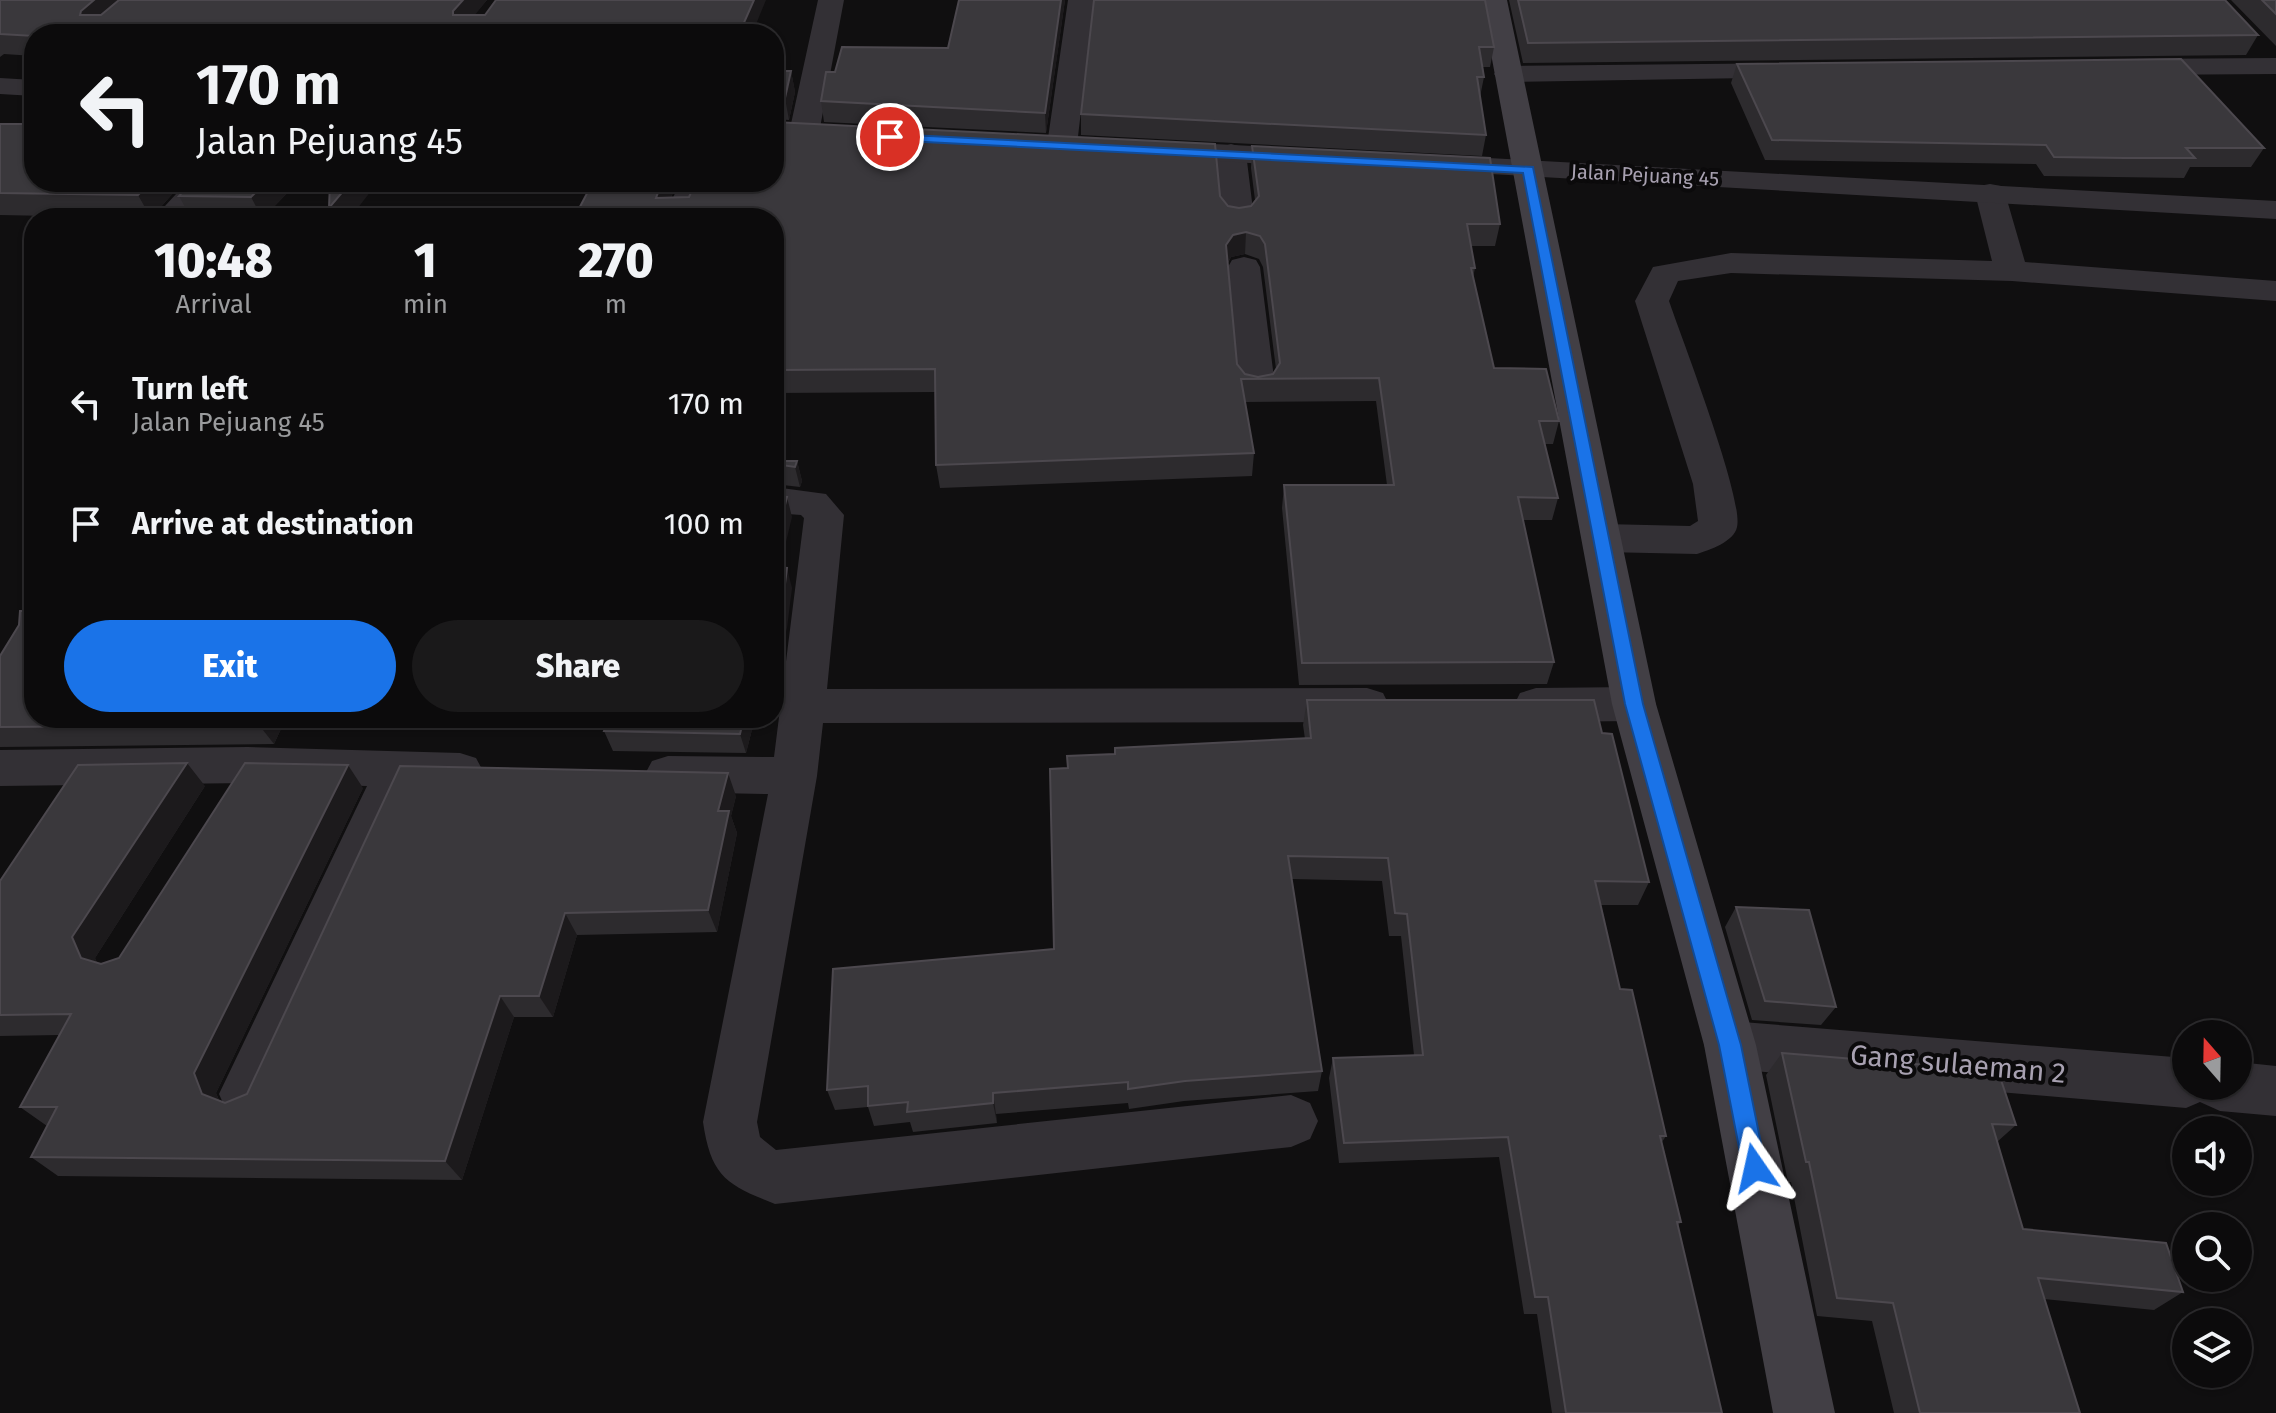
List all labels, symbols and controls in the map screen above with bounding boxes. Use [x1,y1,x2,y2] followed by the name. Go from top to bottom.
[196,52,341,119] text: 170 m
[64,56,168,160] icon: left
[856,103,924,171] pin
[868,115,912,159] icon: arrive
[196,120,463,164] text: Jalan Pejuang 45
[1570,159,1720,191] street label: Jalan Pejuang 45
[154,232,273,290] text: 10:48
[414,232,437,290] text: 1
[578,232,654,290] text: 270
[175,289,252,320] text: Arrival
[403,289,448,320] text: min
[605,289,627,320] text: m
[132,371,248,407] text: Turn left
[64,382,108,426] icon: left
[668,386,744,422] text: 170 m
[132,407,325,438] text: Jalan Pejuang 45
[64,502,108,546] icon: arrive
[132,506,414,542] text: Arrive at destination
[664,506,744,542] text: 100 m
[64,620,396,712] button: Exit
[412,620,744,712] button: Share
[2172,1020,2252,1100] north arrow
[2172,1020,2252,1388] map controls
[1849,1038,2067,1090] street label: Gang sulaeman 2
[2172,1116,2252,1196] button: sound
[1713,1126,1797,1210] position arrow
[2172,1212,2252,1292] button: search
[2172,1308,2252,1388] button: layers

